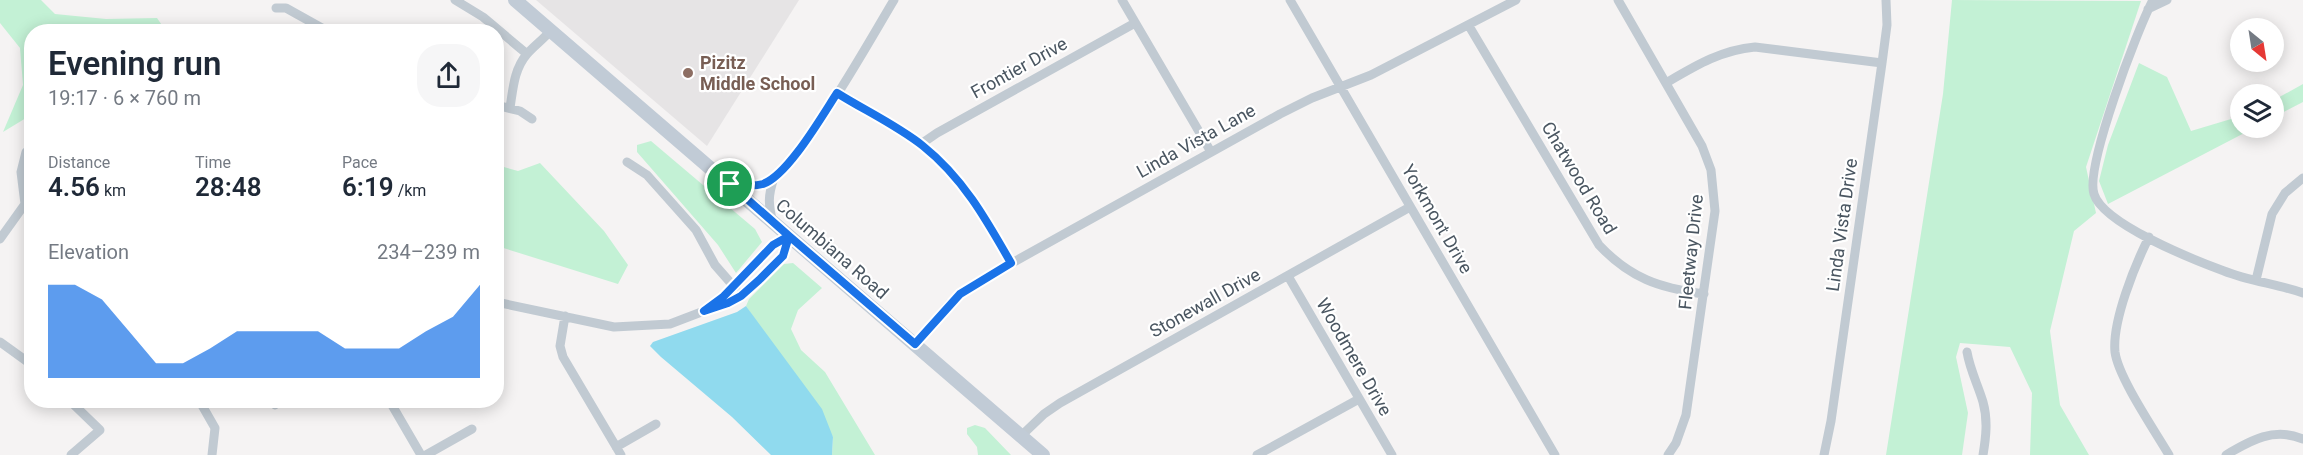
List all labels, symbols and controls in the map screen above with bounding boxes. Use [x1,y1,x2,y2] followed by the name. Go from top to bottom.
[2230,18,2284,72] north arrow
[2230,18,2284,138] map controls
[967,33,1070,103] street label: Frontier Drive
[48,44,221,83] text: Evening run
[417,44,480,107] button: share
[700,52,815,94] place label: Pizitz Middle School
[681,66,695,80] marker: Pizitz Middle School
[2230,84,2284,138] button: layers
[48,86,201,110] text: 19:17 · 6 × 760 m
[1133,99,1259,182] street label: Linda Vista Lane
[1538,118,1621,238] street label: Chatwood Road
[48,153,110,172] text: Distance
[195,153,231,172] text: Time
[342,153,378,172] text: Pace
[1822,157,1861,293] street label: Linda Vista Drive
[704,158,755,209] pin
[1398,160,1477,277] street label: Yorkmont Drive
[713,167,746,200] icon: arrive
[48,172,100,202] text: 4.56
[195,172,262,202] text: 28:48
[342,172,394,202] text: 6:19
[100,181,126,200] text: km
[394,181,426,200] text: /km
[1674,193,1707,311] street label: Fleetway Drive
[772,194,893,303] street label: Columbiana Road
[48,240,129,264] text: Elevation
[377,240,480,264] text: 234–239 m
[1146,264,1264,342] street label: Stonewall Drive
[1312,294,1397,419] street label: Woodmere Drive

